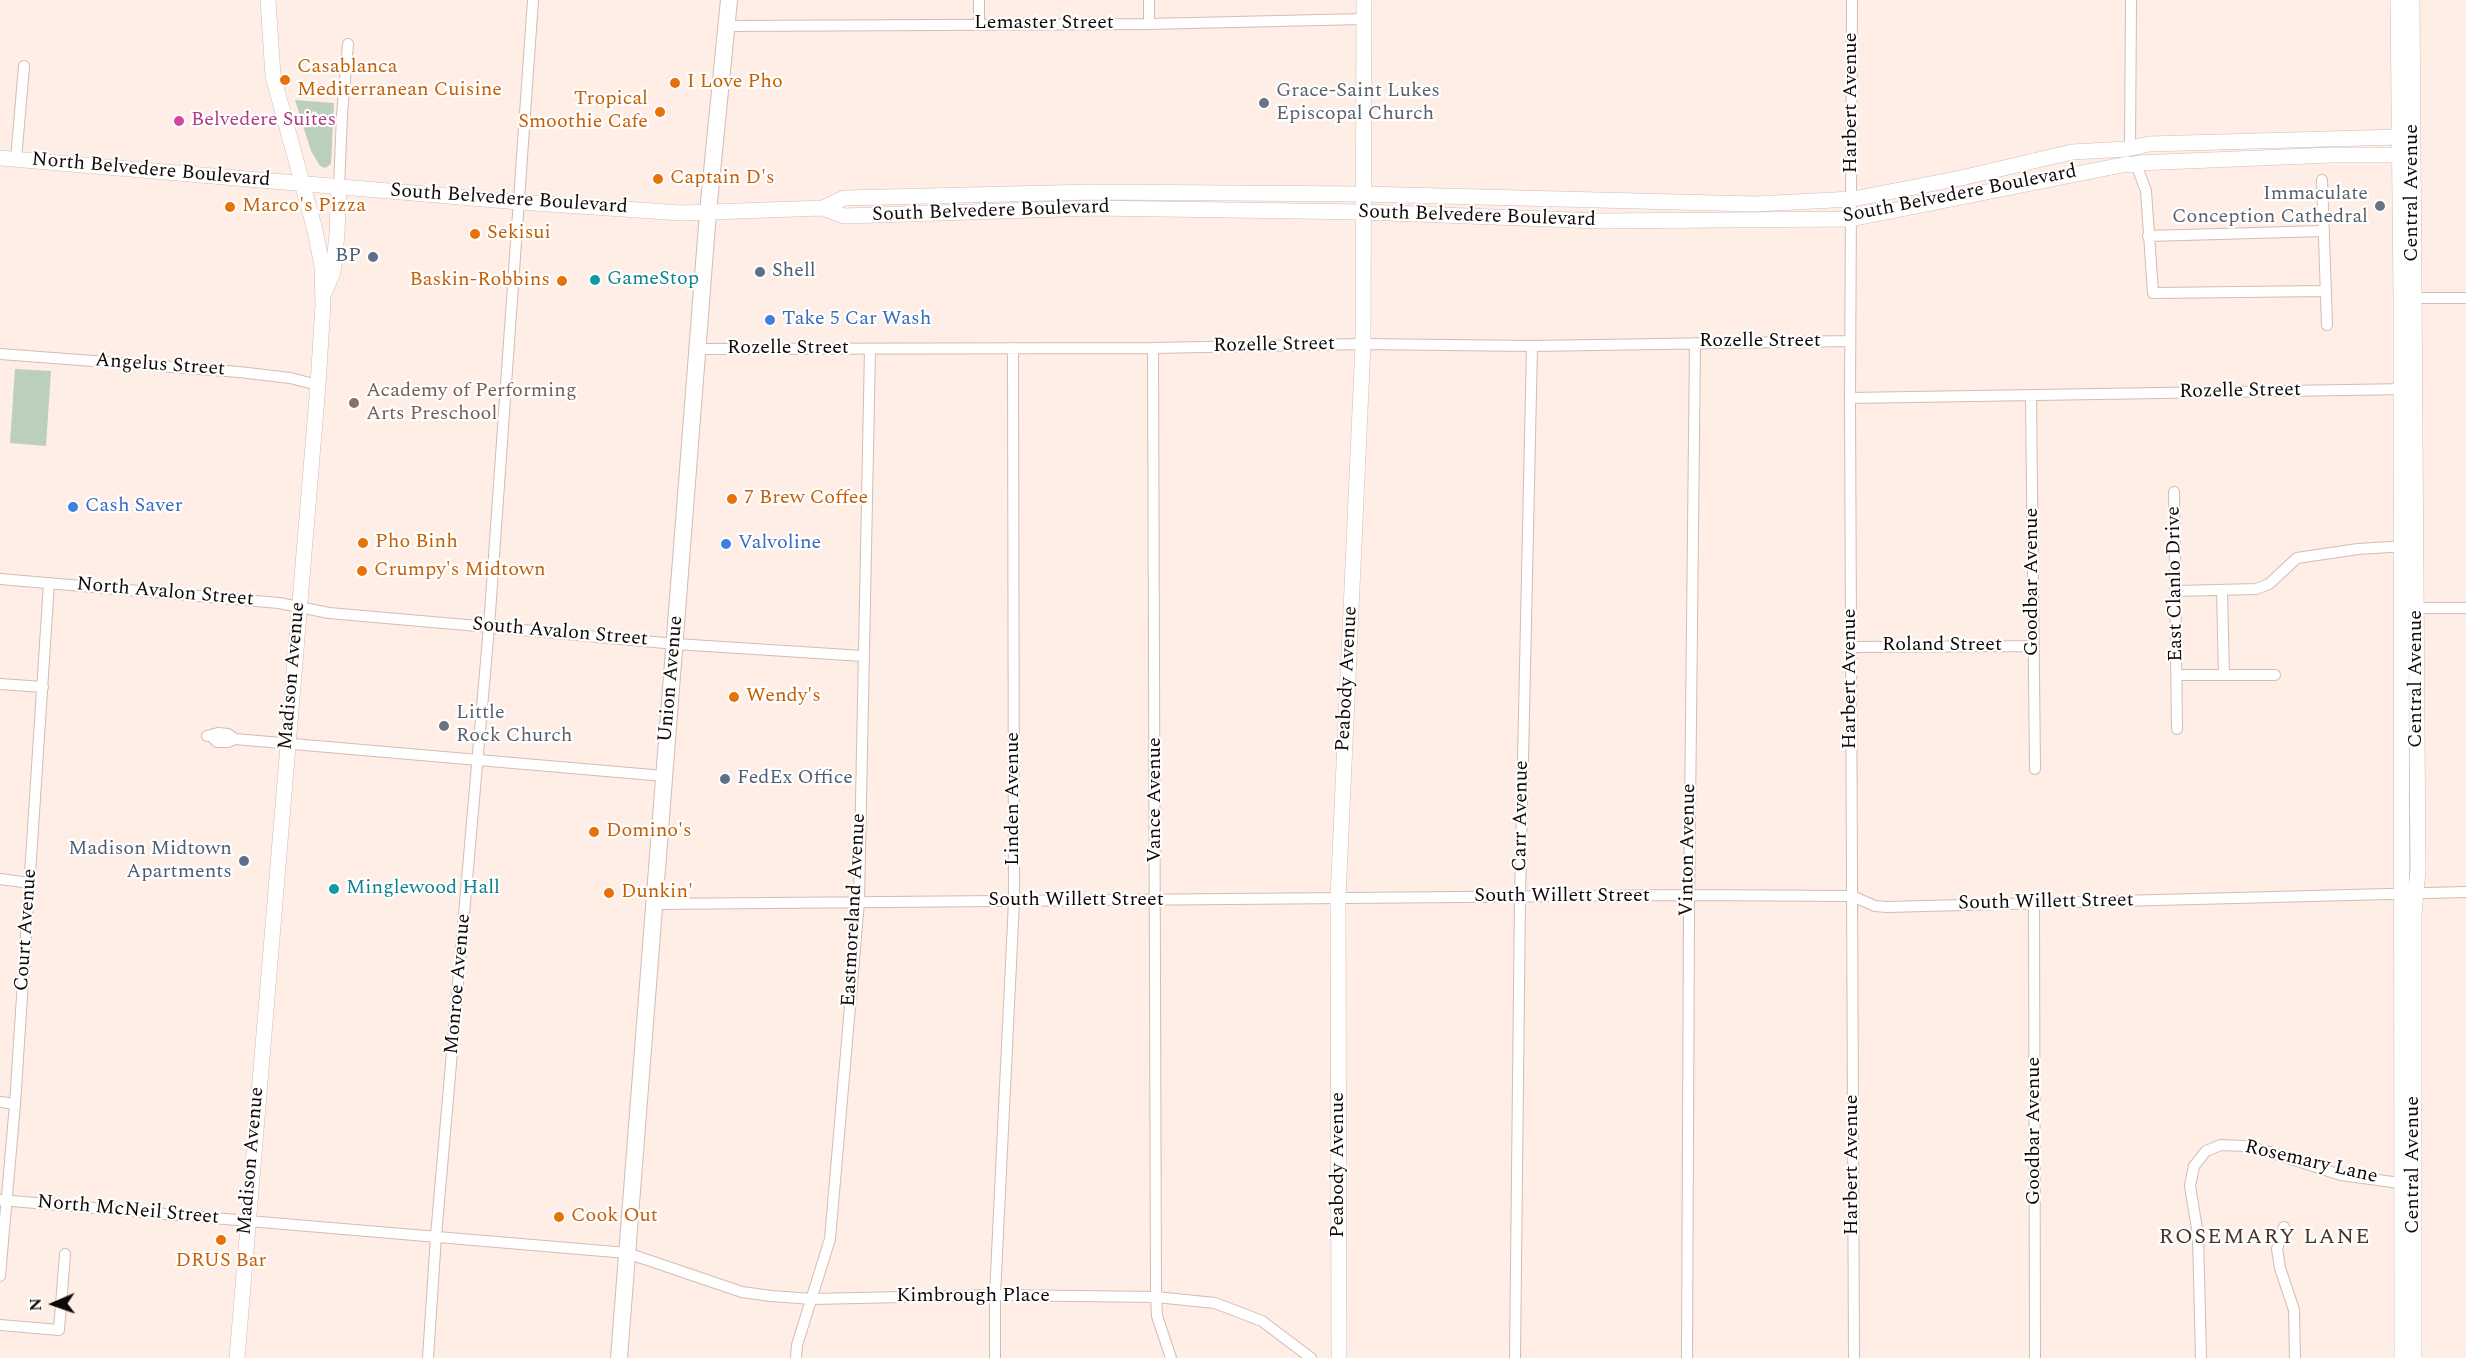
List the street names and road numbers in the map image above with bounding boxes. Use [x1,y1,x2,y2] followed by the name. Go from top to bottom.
[974,12,1114,36] street label: Lemaster Street
[1840,33,1864,173] street label: Harbert Avenue
[2401,124,2425,262] street label: Central Avenue
[31,149,271,193] street label: North Belvedere Boulevard
[1841,161,2079,229] street label: South Belvedere Boulevard
[390,180,628,220] street label: South Belvedere Boulevard
[872,196,1110,228] street label: South Belvedere Boulevard
[1358,201,1596,233] street label: South Belvedere Boulevard
[1699,330,1821,354] street label: Rozelle Street
[1213,333,1335,359] street label: Rozelle Street
[727,337,849,361] street label: Rozelle Street
[94,349,226,383] street label: Angelus Street
[2179,379,2301,405] street label: Rozelle Street
[2163,506,2189,662] street label: East Clanlo Drive
[2021,508,2045,656] street label: Goodbar Avenue
[75,573,255,613] street label: North Avalon Street
[275,601,311,751] street label: Madison Avenue
[1332,606,1364,752] street label: Peabody Avenue
[1839,609,1863,749] street label: Harbert Avenue
[2405,610,2429,748] street label: Central Avenue
[471,613,649,653] street label: South Avalon Street
[655,615,689,743] street label: Union Avenue
[1882,634,2002,658] street label: Roland Street
[1002,732,1026,866] street label: Linden Avenue
[1144,737,1168,863] street label: Vance Avenue
[1509,760,1535,872] street label: Carr Avenue
[1676,783,1702,917] street label: Vinton Avenue
[838,813,872,1007] street label: Eastmoreland Avenue
[11,868,43,992] street label: Court Avenue
[1474,885,1650,909] street label: South Willett Street
[988,889,1164,913] street label: South Willett Street
[1958,889,2134,917] street label: South Willett Street
[441,913,477,1055] street label: Monroe Avenue
[2023,1057,2047,1205] street label: Goodbar Avenue
[234,1086,270,1236] street label: Madison Avenue
[1327,1092,1351,1238] street label: Peabody Avenue
[1841,1095,1865,1235] street label: Harbert Avenue
[2402,1096,2426,1234] street label: Central Avenue
[2242,1136,2380,1190] street label: Rosemary Lane
[36,1191,220,1231] street label: North McNeil Street
[896,1285,1050,1309] street label: Kimbrough Place

